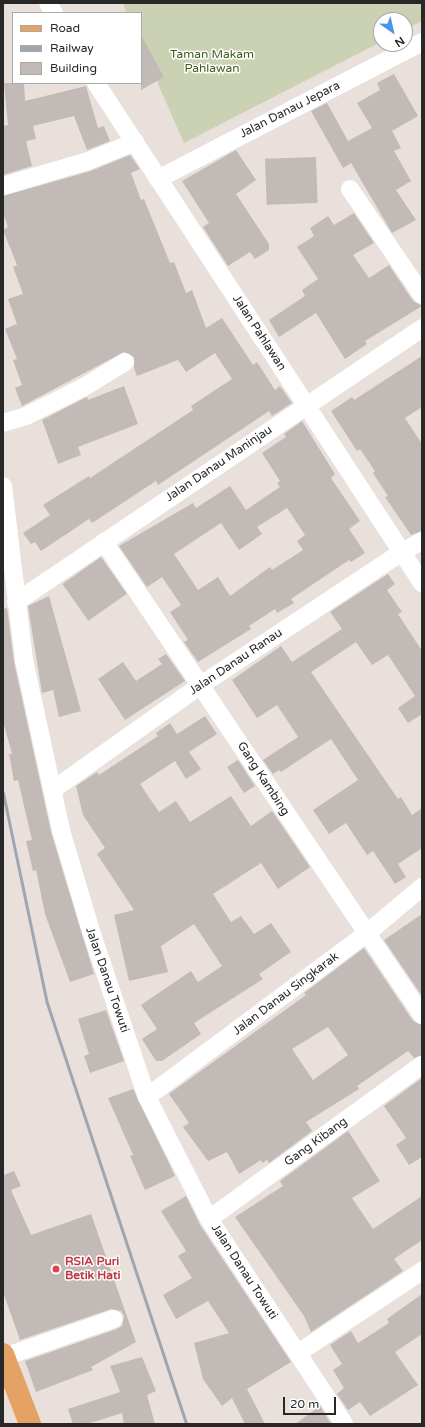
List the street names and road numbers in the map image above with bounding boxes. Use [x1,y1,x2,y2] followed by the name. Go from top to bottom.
[237,78,343,142] street label: Jalan Danau Jepara
[229,292,289,374] street label: Jalan Pahlawan
[163,423,275,505] street label: Jalan Danau Maninjau
[187,626,285,698] street label: Jalan Danau Ranau
[234,739,292,819] street label: Gang Kambing
[82,925,132,1035] street label: Jalan Danau Towuti
[230,950,342,1038] street label: Jalan Danau Singkarak
[282,1114,350,1170] street label: Gang Kibang
[208,1222,280,1322] street label: Jalan Danau Towuti

